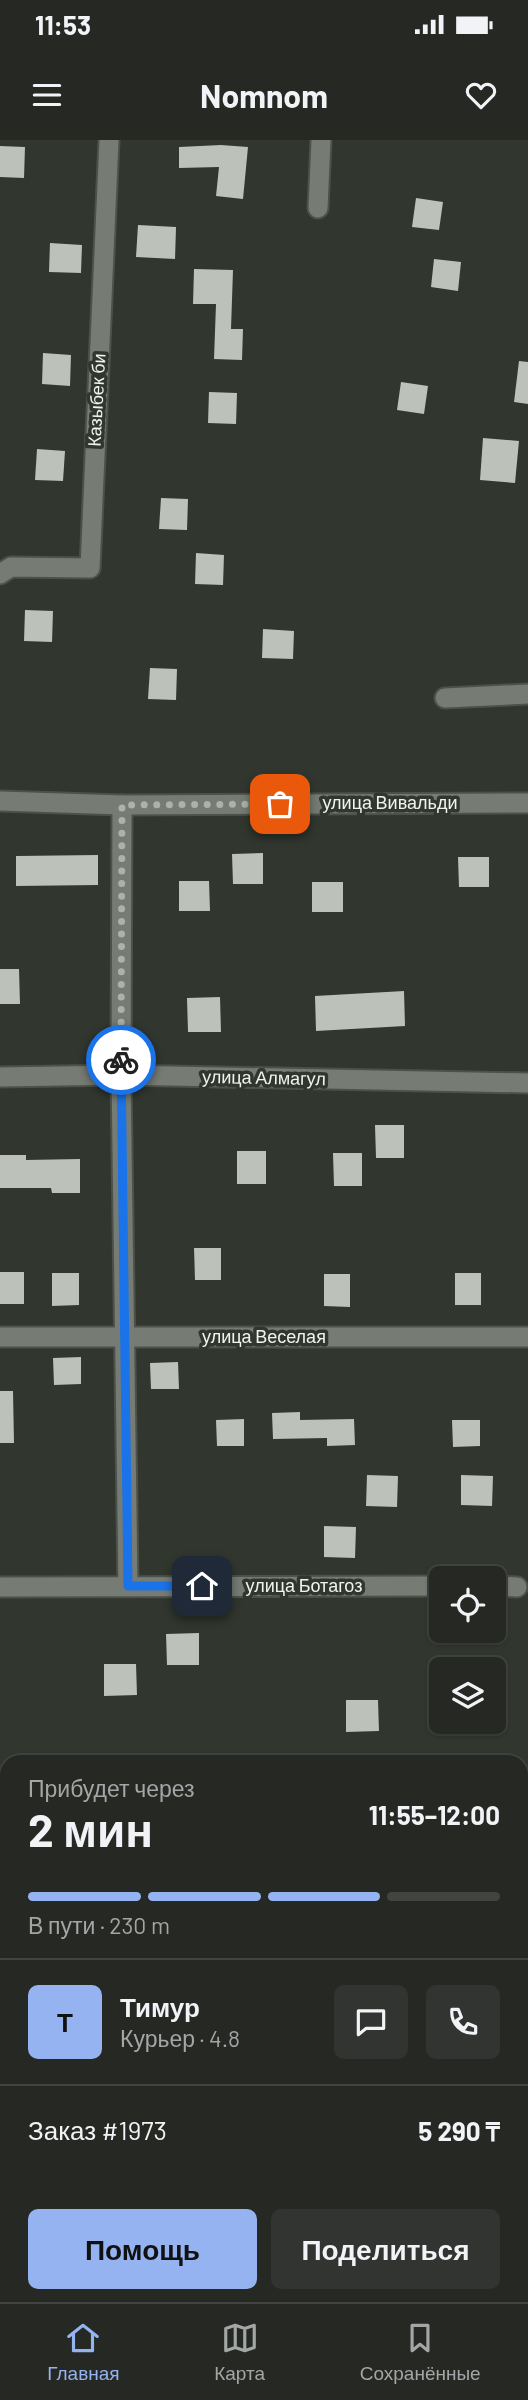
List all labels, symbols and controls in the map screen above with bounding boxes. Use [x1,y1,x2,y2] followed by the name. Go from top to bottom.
[35,9,91,40] text: 11:53
[28,76,66,114] icon: menu
[200,76,328,114] text: Nomnom
[462,76,500,114] icon: heart
[83,353,109,447] street label: Казыбек би
[250,774,310,834] pin
[261,785,299,823] icon: bag
[323,791,457,813] street label: улица Вивальди
[86,1025,156,1095] courier
[102,1041,140,1079] icon: bike
[202,1065,326,1089] street label: улица Алмагул
[202,1325,326,1347] street label: улица Веселая
[172,1556,232,1616] pin
[429,1566,506,1734] map controls
[429,1566,506,1643] button: locate
[183,1567,221,1605] icon: home
[246,1574,362,1596] street label: улица Ботагоз
[429,1657,506,1734] button: layers
[28,1774,195,1802] text: Прибудет через
[369,1799,500,1830] text: 11:55–12:00
[28,1801,153,1856] text: 2 мин
[28,1911,170,1939] text: В пути · 230 m
[334,1985,408,2059] button: chat
[426,1985,500,2059] button: phone
[120,1991,200,2022] text: Тимур
[57,2006,73,2037] text: Т
[120,2024,240,2052] text: Курьер · 4.8
[28,2114,167,2145] text: Заказ #1973
[418,2115,500,2146] text: 5 290 ₸
[28,2209,257,2289] button: Помощь
[271,2209,500,2289] button: Поделиться
[47,2319,120,2385] tab: Главная
[214,2319,265,2385] tab: Карта
[360,2319,481,2385] tab: Сохранённые

